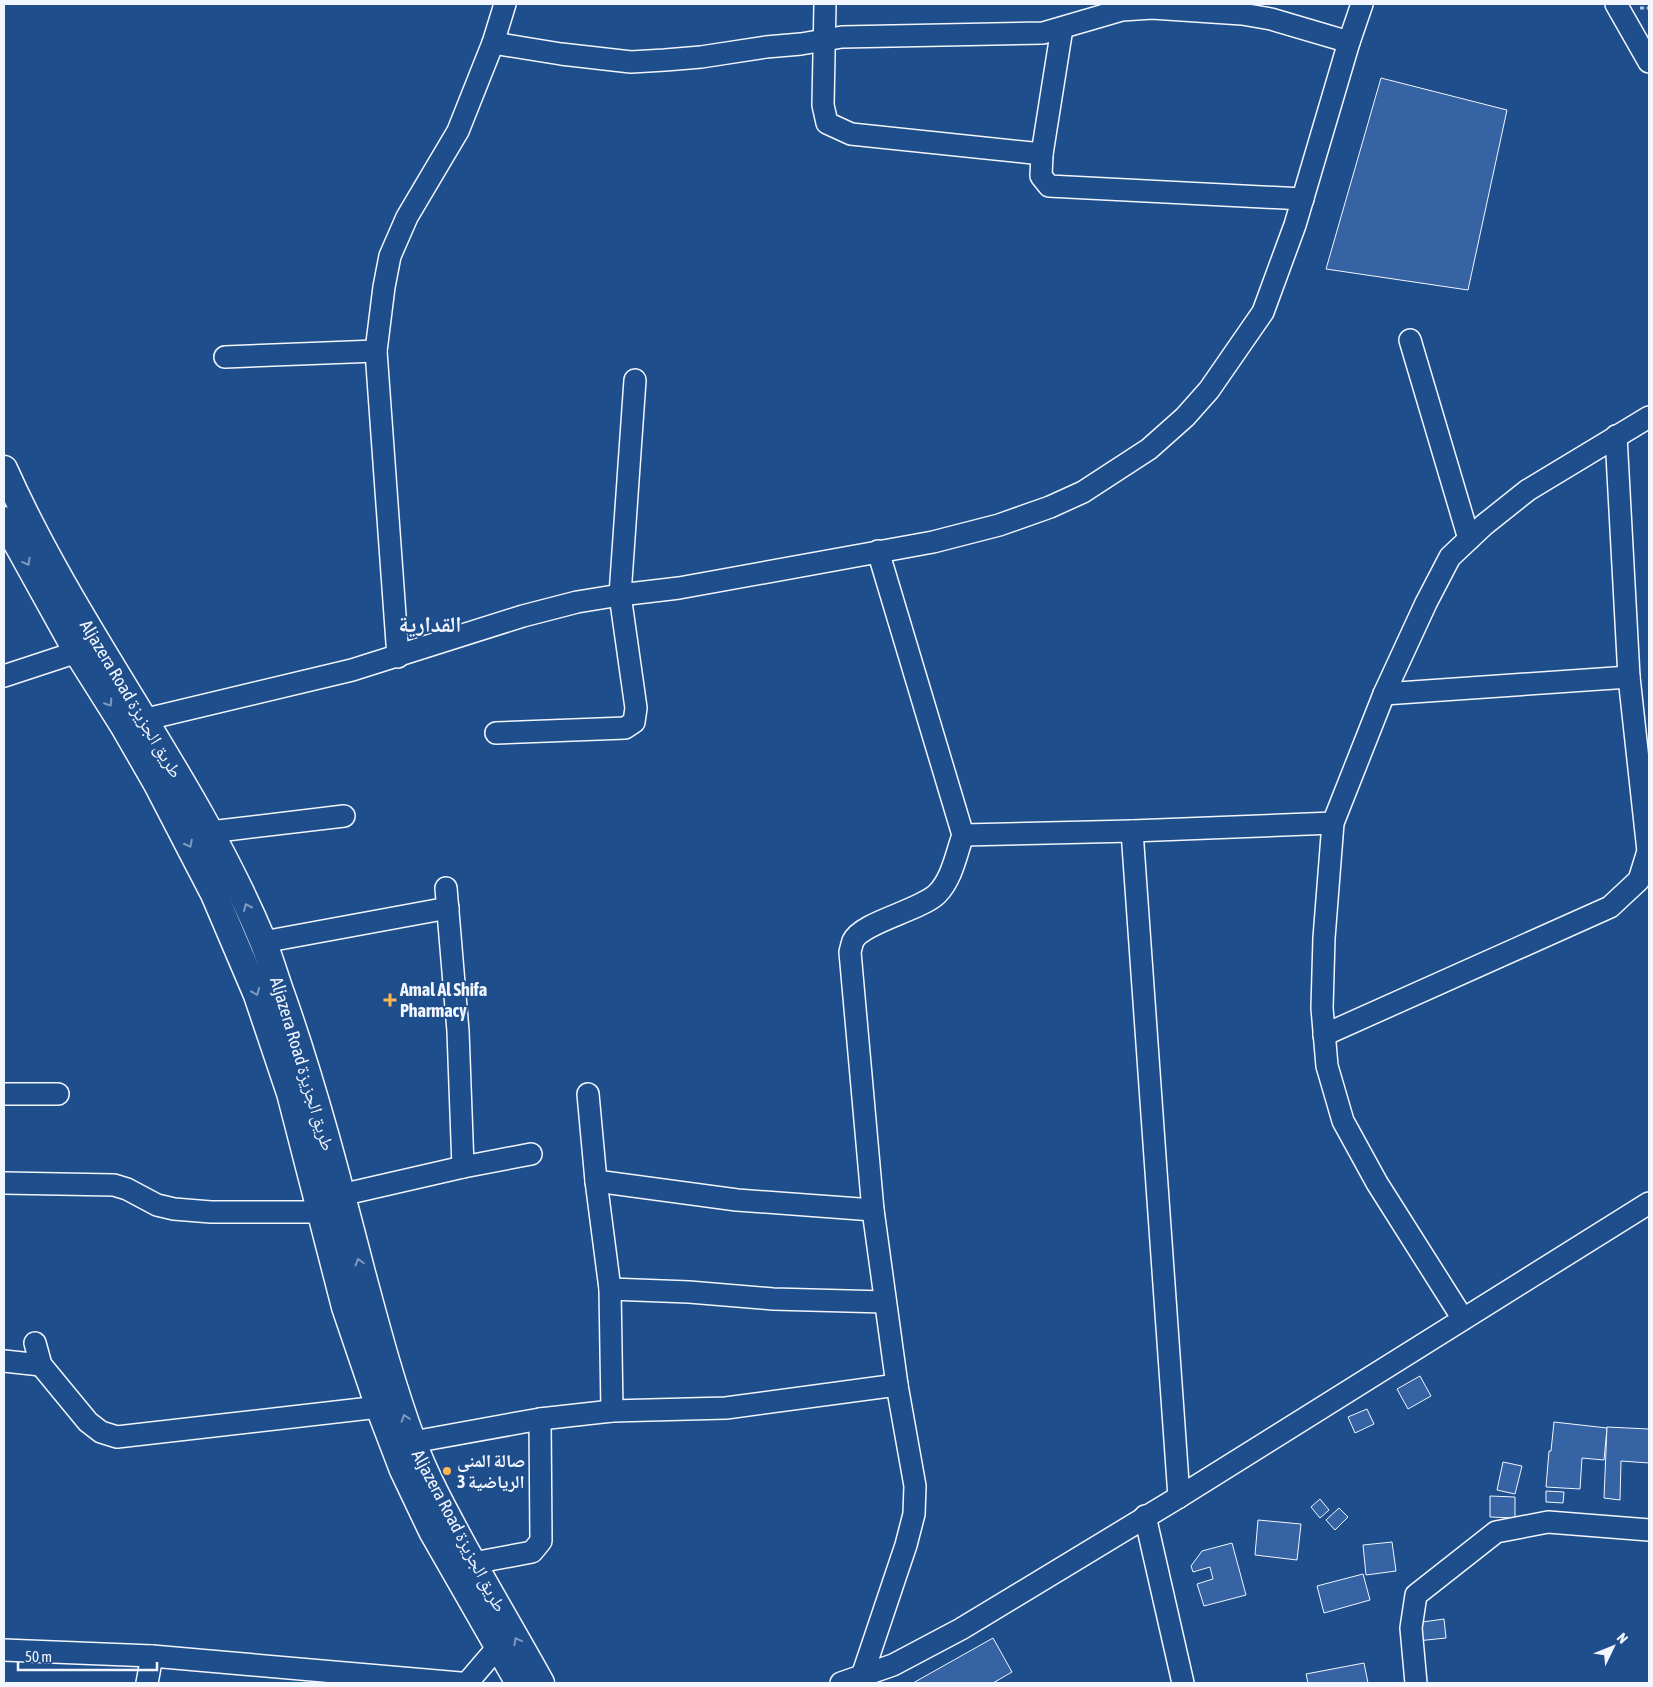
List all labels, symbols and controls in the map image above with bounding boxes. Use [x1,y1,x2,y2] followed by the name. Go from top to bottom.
[21,557,31,566] one-way arrow
[398,611,462,637] district label: القدارية
[75,616,187,782] street label: Aljazera Road طريق الجزيزة
[103,697,112,706] one-way arrow
[183,839,193,848] one-way arrow
[243,903,254,912] one-way arrow
[265,974,339,1154] street label: Aljazera Road طريق الجزيزة
[399,979,487,1021] place label: Amal Al Shifa Pharmacy
[250,987,260,996] one-way arrow
[384,994,396,1006] marker: Amal Al Shifa Pharmacy
[355,1258,365,1267] one-way arrow
[400,1414,410,1423] one-way arrow
[407,1446,511,1616] street label: Aljazera Road طريق الجزيزة
[457,1450,525,1492] place label: صالة المنى الرياضية 3
[441,1465,453,1477] marker: صالة المنى الرياضية 3
[1588,1622,1638,1672] north arrow
[1614,1630,1631,1647] text: N
[513,1637,523,1646] one-way arrow
[18,1640,156,1672] scale bar
[25,1648,52,1665] text: 50 m

